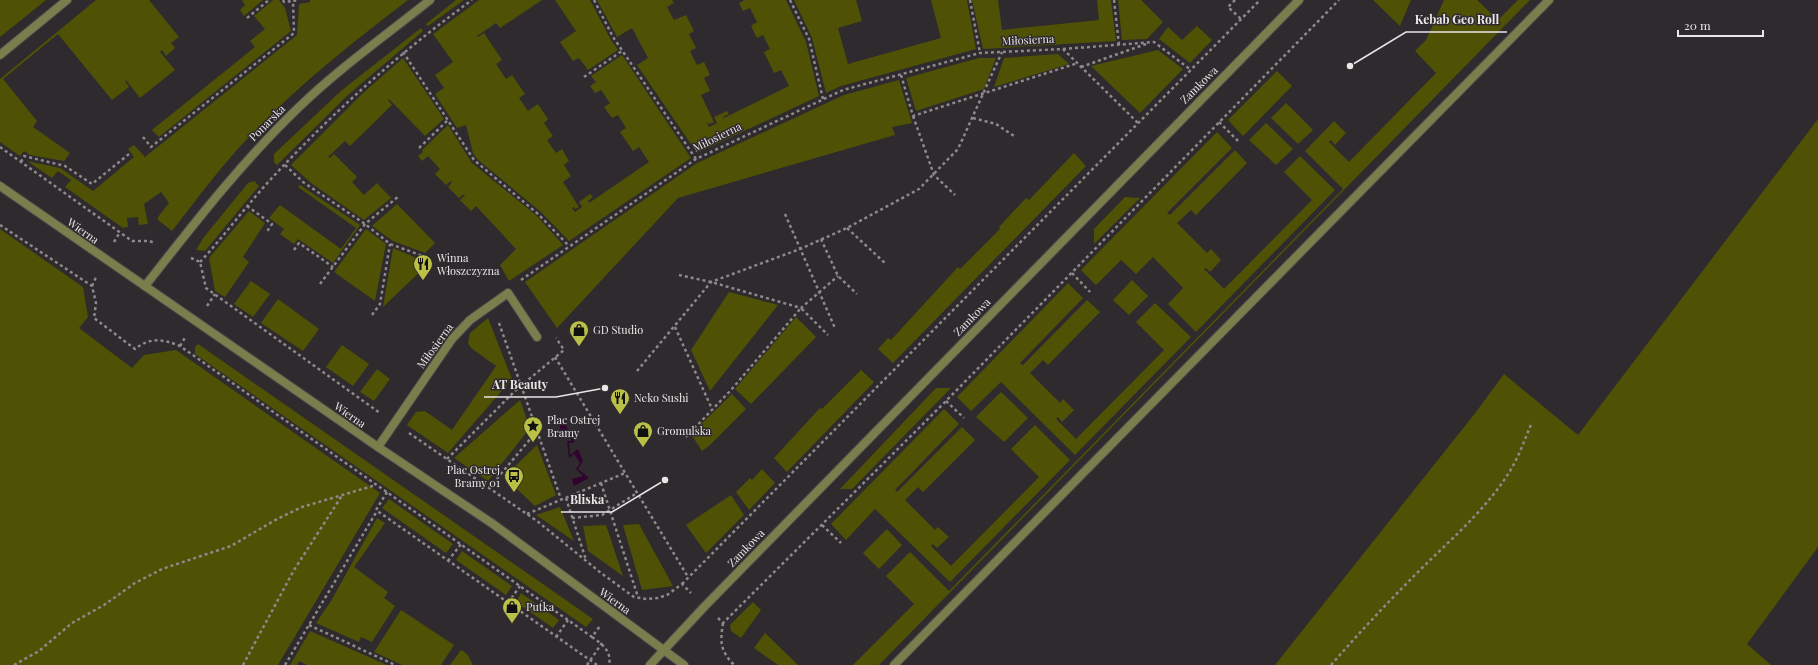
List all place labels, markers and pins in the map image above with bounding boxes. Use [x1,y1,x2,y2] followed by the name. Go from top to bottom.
[1406,8,1507,32] callout: Kebab Geo Roll
[436,250,500,278] place label: Winna Włoszczyzna
[412,253,434,281] restaurant icon: Winna Włoszczyzna
[568,319,590,347] shop icon: GD Studio
[593,322,643,337] place label: GD Studio
[484,373,556,397] callout: AT Beauty
[609,387,631,415] restaurant icon: Neko Sushi
[634,390,689,405] place label: Neko Sushi
[547,412,600,440] place label: Plac Ostrej Bramy
[522,415,544,443] place icon: Plac Ostrej Bramy
[632,420,654,448] shop icon: Gromulska
[657,423,712,438] place label: Gromulska
[447,462,500,490] place label: Plac Ostrej Bramy 01
[503,465,525,493] bus stop icon: Plac Ostrej Bramy 01
[561,488,612,512] callout: Bliska
[501,596,523,624] shop icon: Putka
[526,599,555,614] place label: Putka

